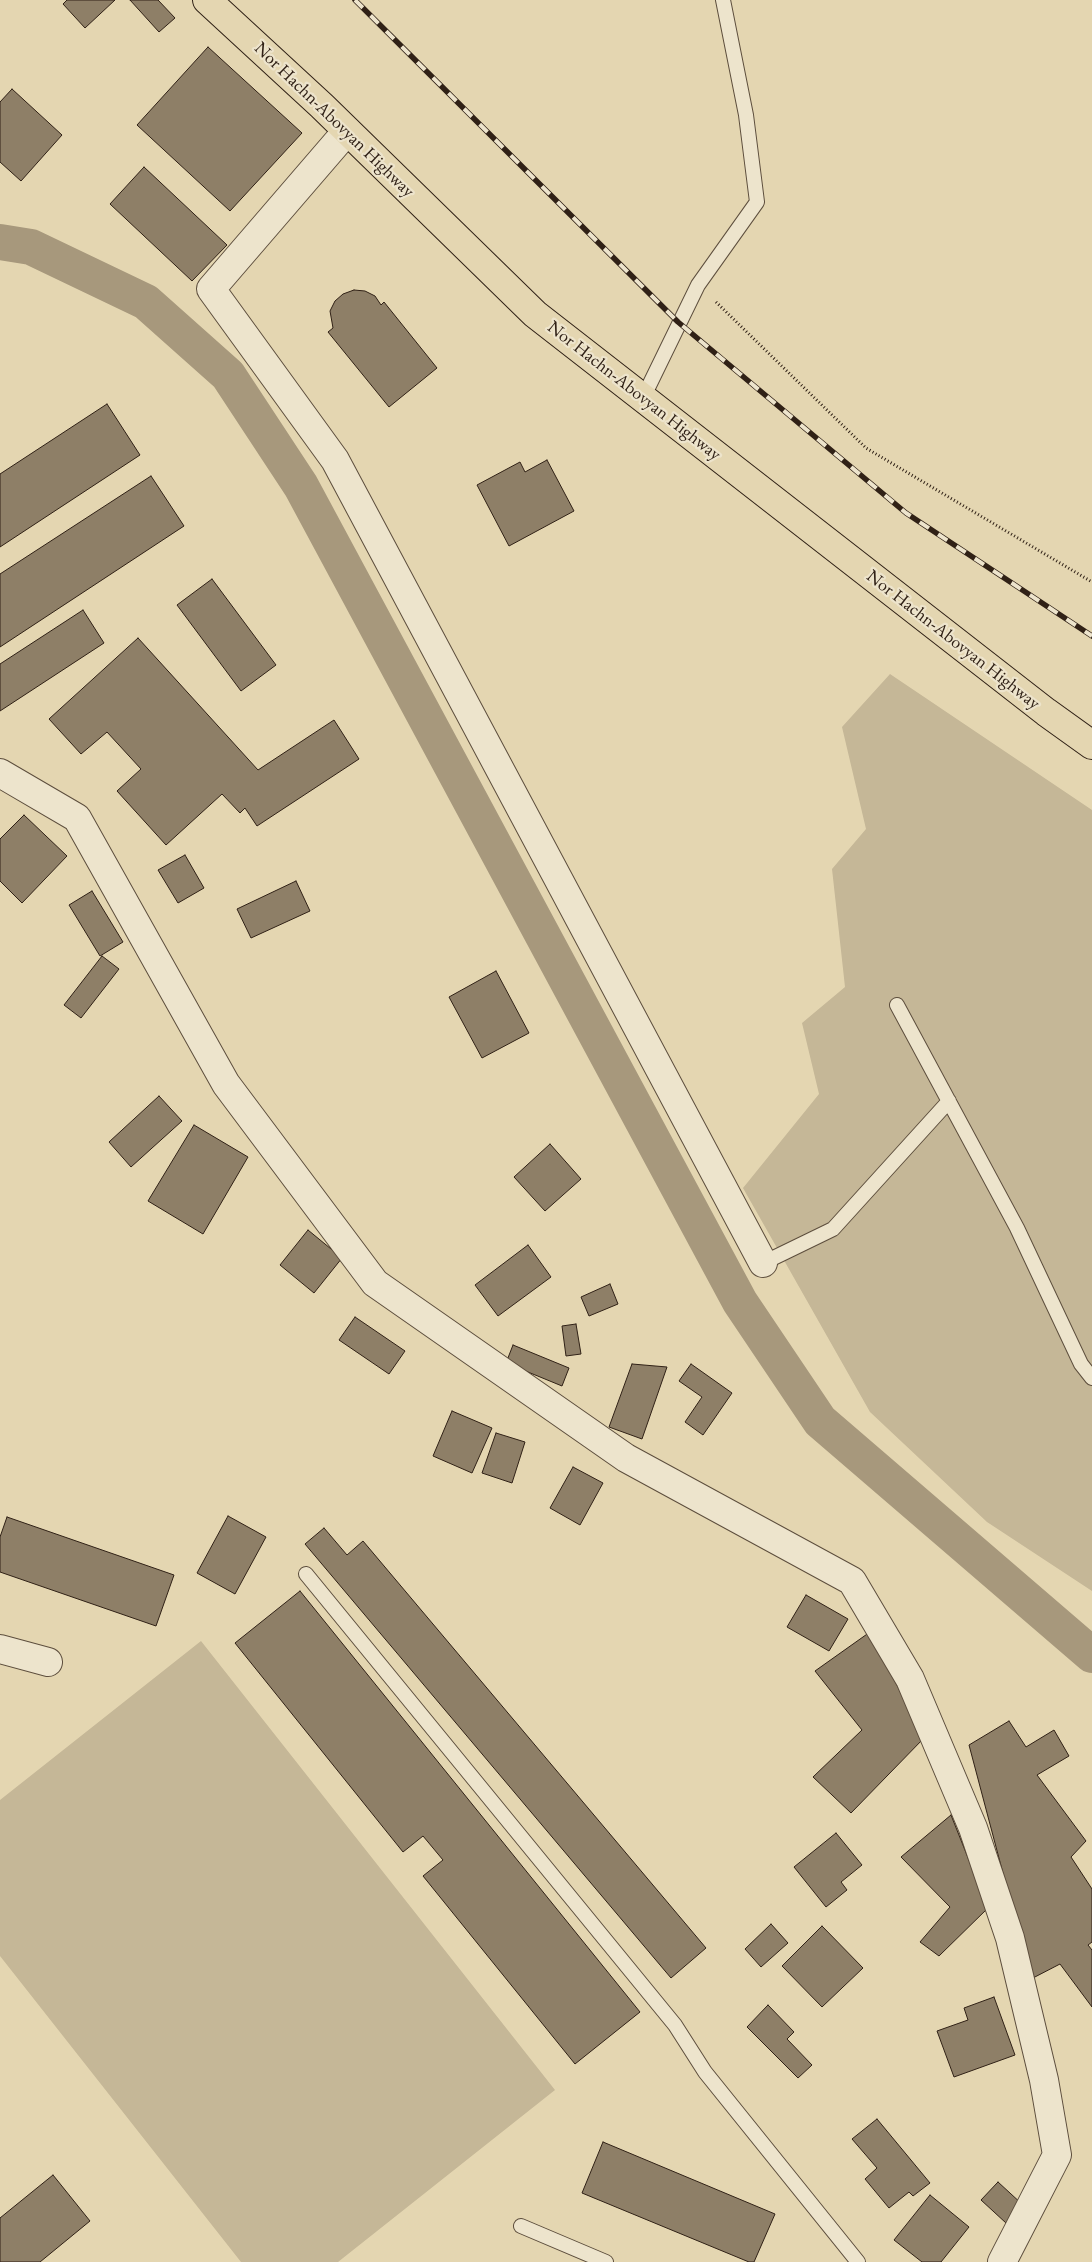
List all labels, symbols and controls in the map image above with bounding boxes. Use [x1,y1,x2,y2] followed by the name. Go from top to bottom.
[249,38,419,202] street label: Nor Hachn-Abovyan Highway
[543,317,725,465] street label: Nor Hachn-Abovyan Highway
[862,566,1044,714] street label: Nor Hachn-Abovyan Highway

